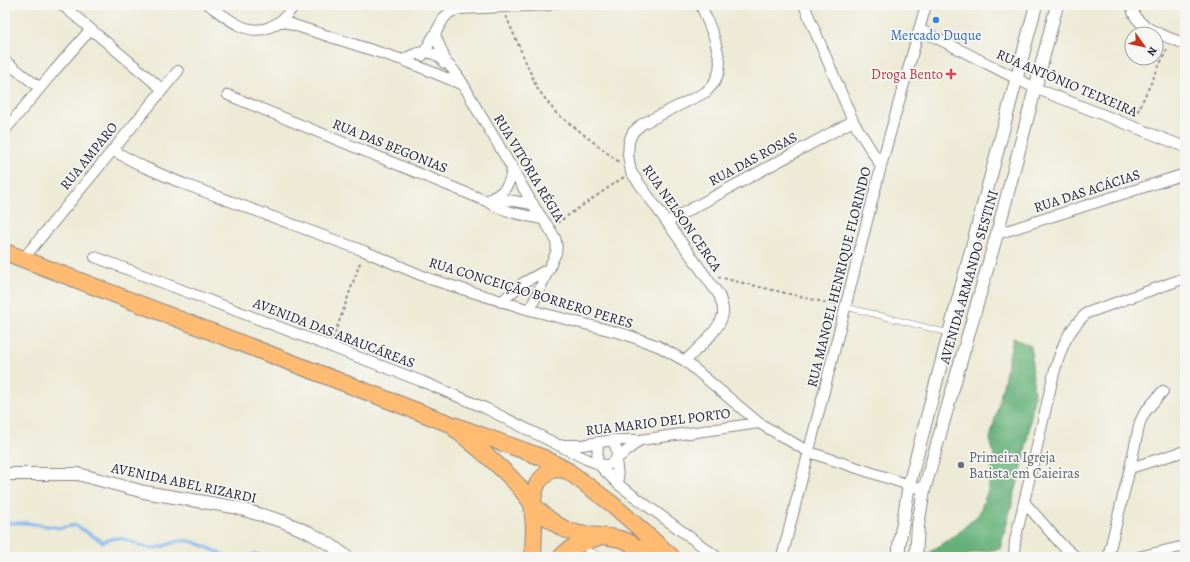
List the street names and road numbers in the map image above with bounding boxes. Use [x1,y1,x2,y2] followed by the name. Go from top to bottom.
[994,45,1141,122] street label: RUA ANTÔNIO TEIXEIRA
[489,111,569,226] street label: RUA VITÓRIA RÉGIA
[330,114,450,178] street label: RUA DAS BEGONIAS
[56,118,122,194] street label: RUA AMPARO
[705,128,801,190] street label: RUA DAS ROSAS
[638,161,726,276] street label: RUA NELSON CERCA
[802,164,876,389] street label: RUA MANOEL HENRIQUE FLORINDO
[1031,165,1143,217] street label: RUA DAS ACÁCIAS
[935,188,1003,367] street label: AVENIDA ARMANDO SESTINI
[426,253,636,333] street label: RUA CONCEIÇÃO BORRERO PERES
[249,293,418,373] street label: AVENIDA DAS ARAUCÁREAS
[584,404,732,440] street label: RUA MARIO DEL PORTO
[109,458,258,508] street label: AVENIDA ABEL RIZARDI

